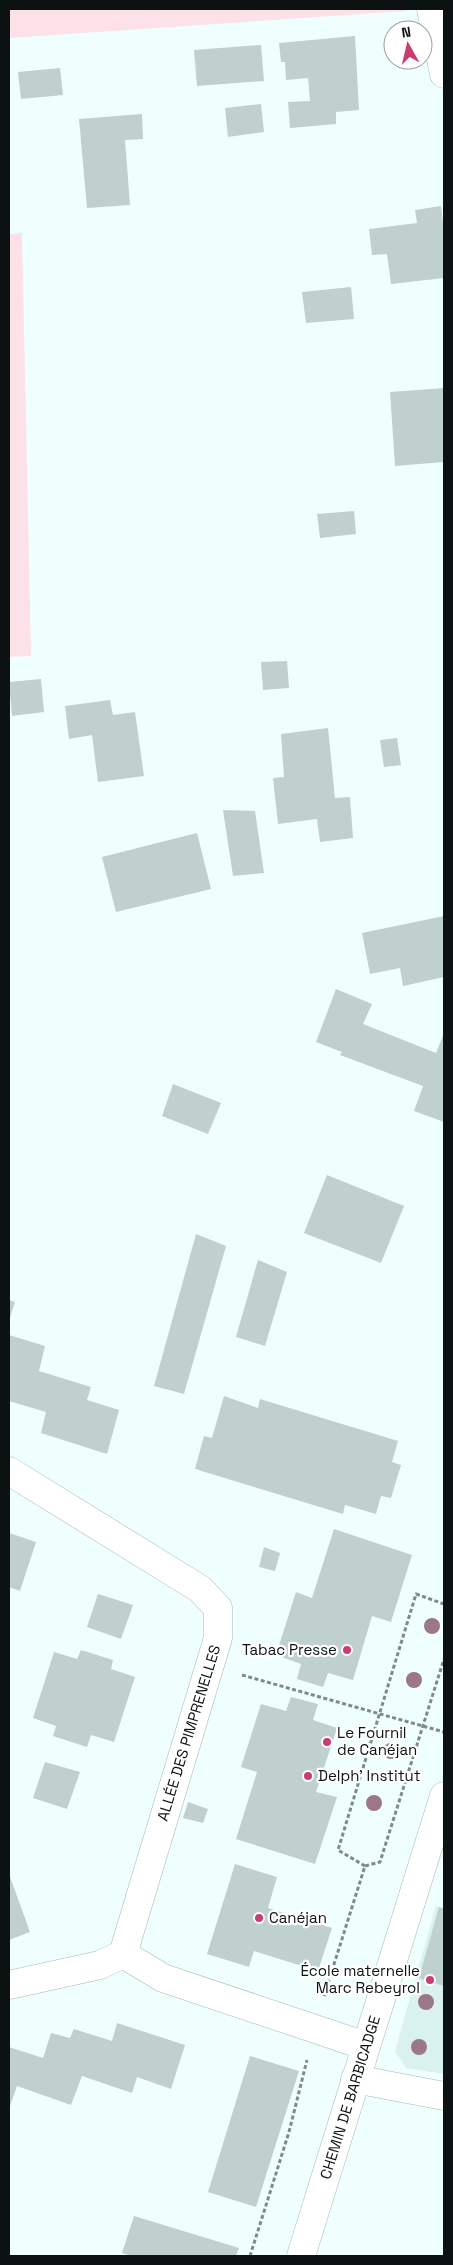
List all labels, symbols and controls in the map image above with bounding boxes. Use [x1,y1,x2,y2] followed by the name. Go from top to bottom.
[383,20,433,70] north arrow
[400,23,412,42] text: N
[242,1640,337,1659] place label: Tabac Presse
[153,1643,224,1823] street label: ALLÉE DES PIMPRENELLES
[341,1644,353,1656] marker: Tabac Presse
[337,1723,417,1759] place label: Le Fournil de Canéjan
[321,1736,333,1748] marker: Le Fournil de Canéjan
[318,1766,421,1785] place label: Delph' Institut
[302,1770,314,1782] marker: Delph' Institut
[269,1908,327,1927] place label: Canéjan
[253,1912,265,1924] marker: Canéjan
[300,1961,420,1997] place label: École maternelle Marc Rebeyrol
[424,1974,436,1986] marker: École maternelle Marc Rebeyrol
[315,2013,384,2182] street label: CHEMIN DE BARBICADGE

